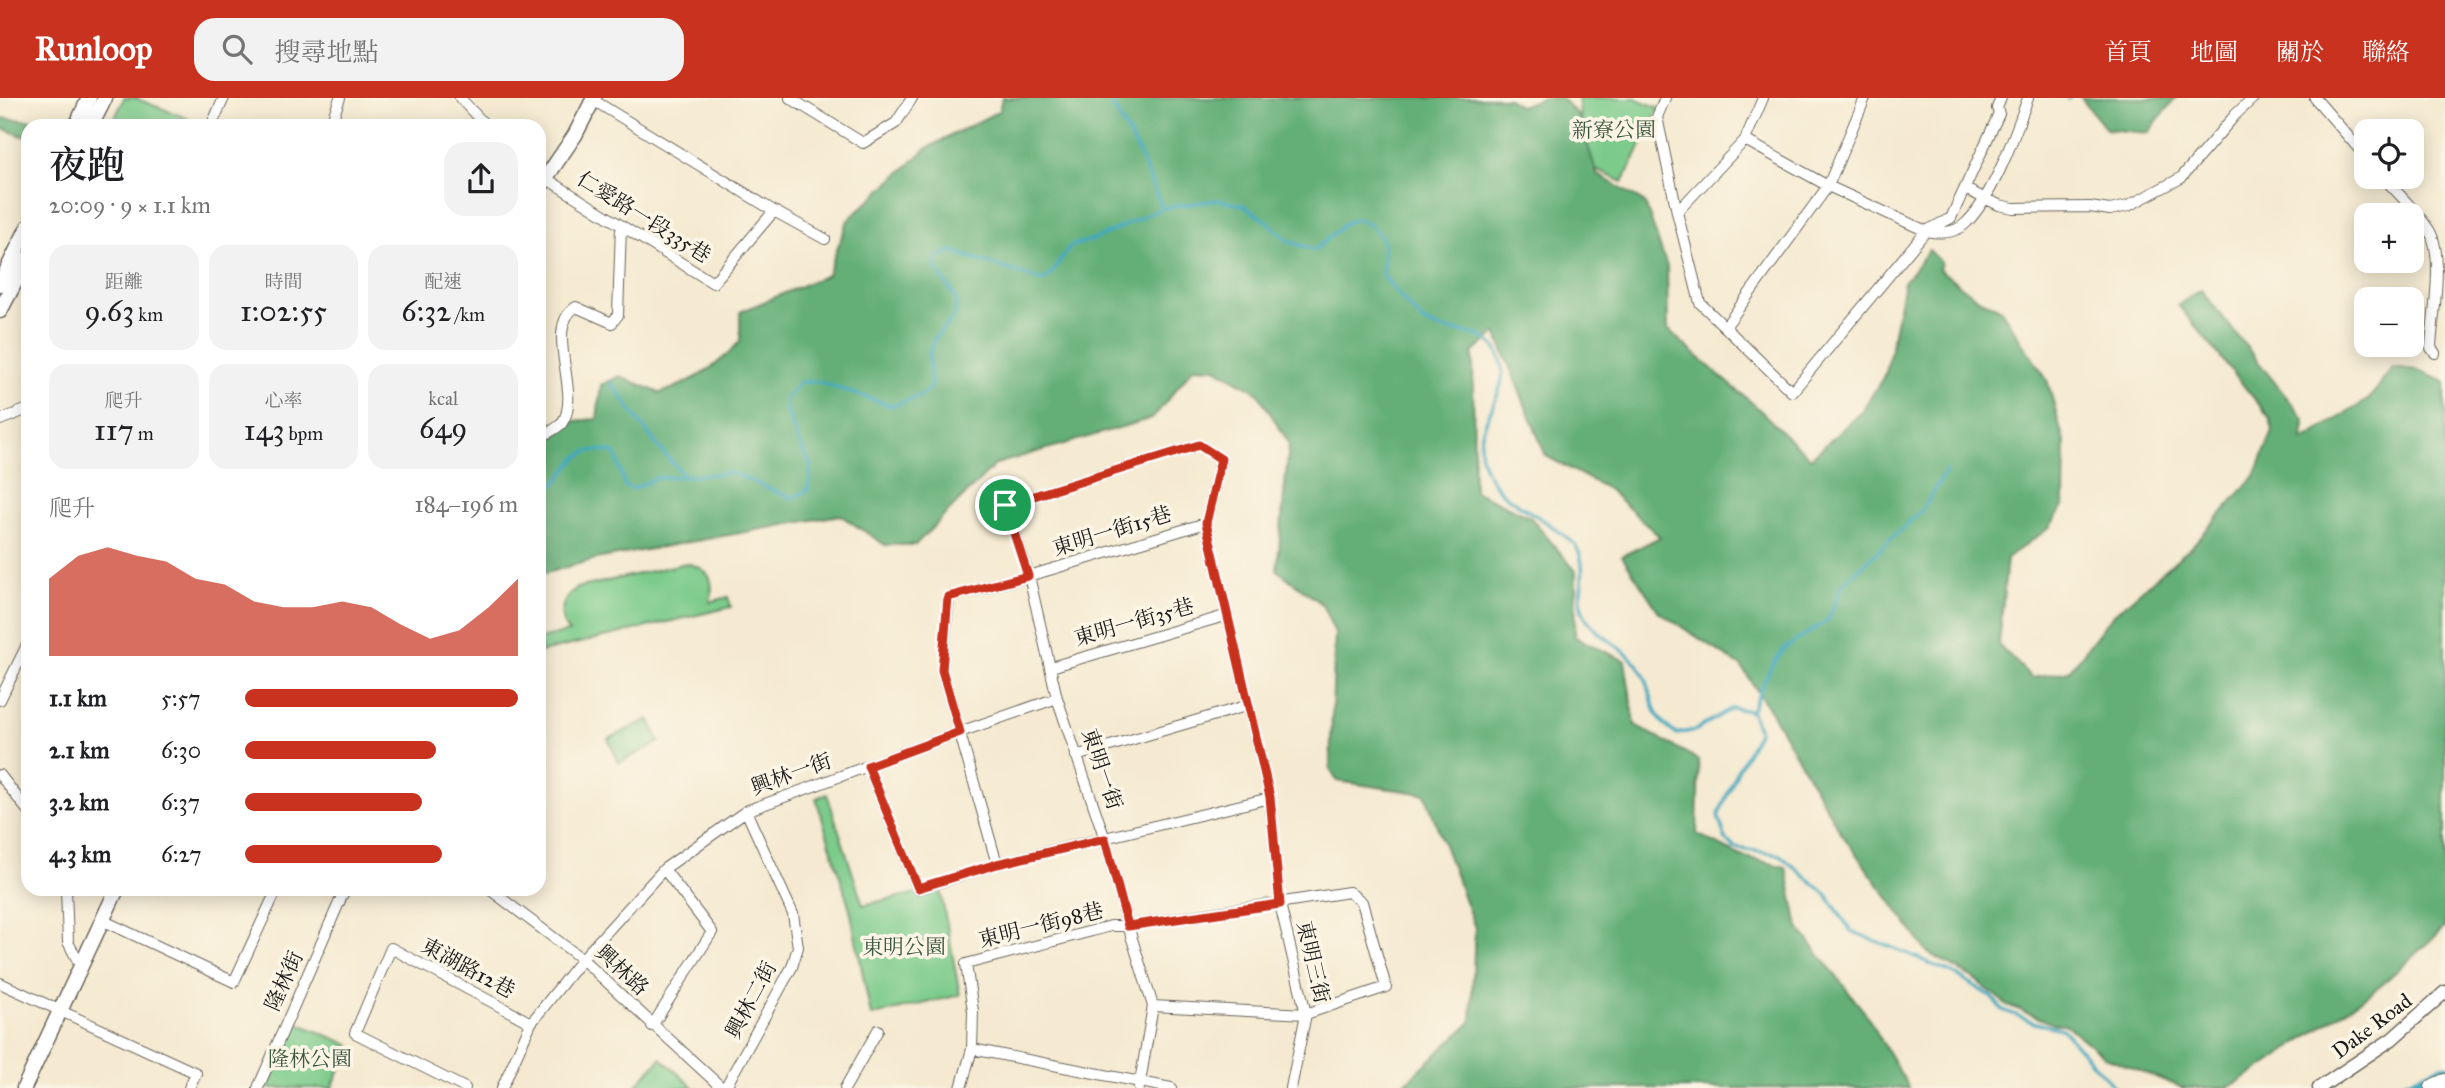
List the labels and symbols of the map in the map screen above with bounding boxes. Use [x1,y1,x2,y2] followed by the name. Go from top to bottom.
[1572,117,1656,143] park label: 新寮公園
[572,166,716,268] street label: 仁愛路一段335巷
[975,475,1035,535] pin
[1049,501,1175,561] street label: 東明一街15巷
[1071,593,1197,651] street label: 東明一街35巷
[1076,725,1128,813] street label: 東明一街
[747,747,835,801] street label: 興林一街
[976,897,1106,953] street label: 東明一街98巷
[1291,918,1335,1006] street label: 東明三街
[417,932,519,1004] street label: 東湖路12巷
[862,934,946,960] park label: 東明公園
[590,939,654,1001] street label: 興林路
[259,947,309,1015] street label: 隆林街
[720,957,782,1043] street label: 興林二街
[2327,987,2417,1064] street label: Dake Road
[268,1046,352,1072] park label: 隆林公園

